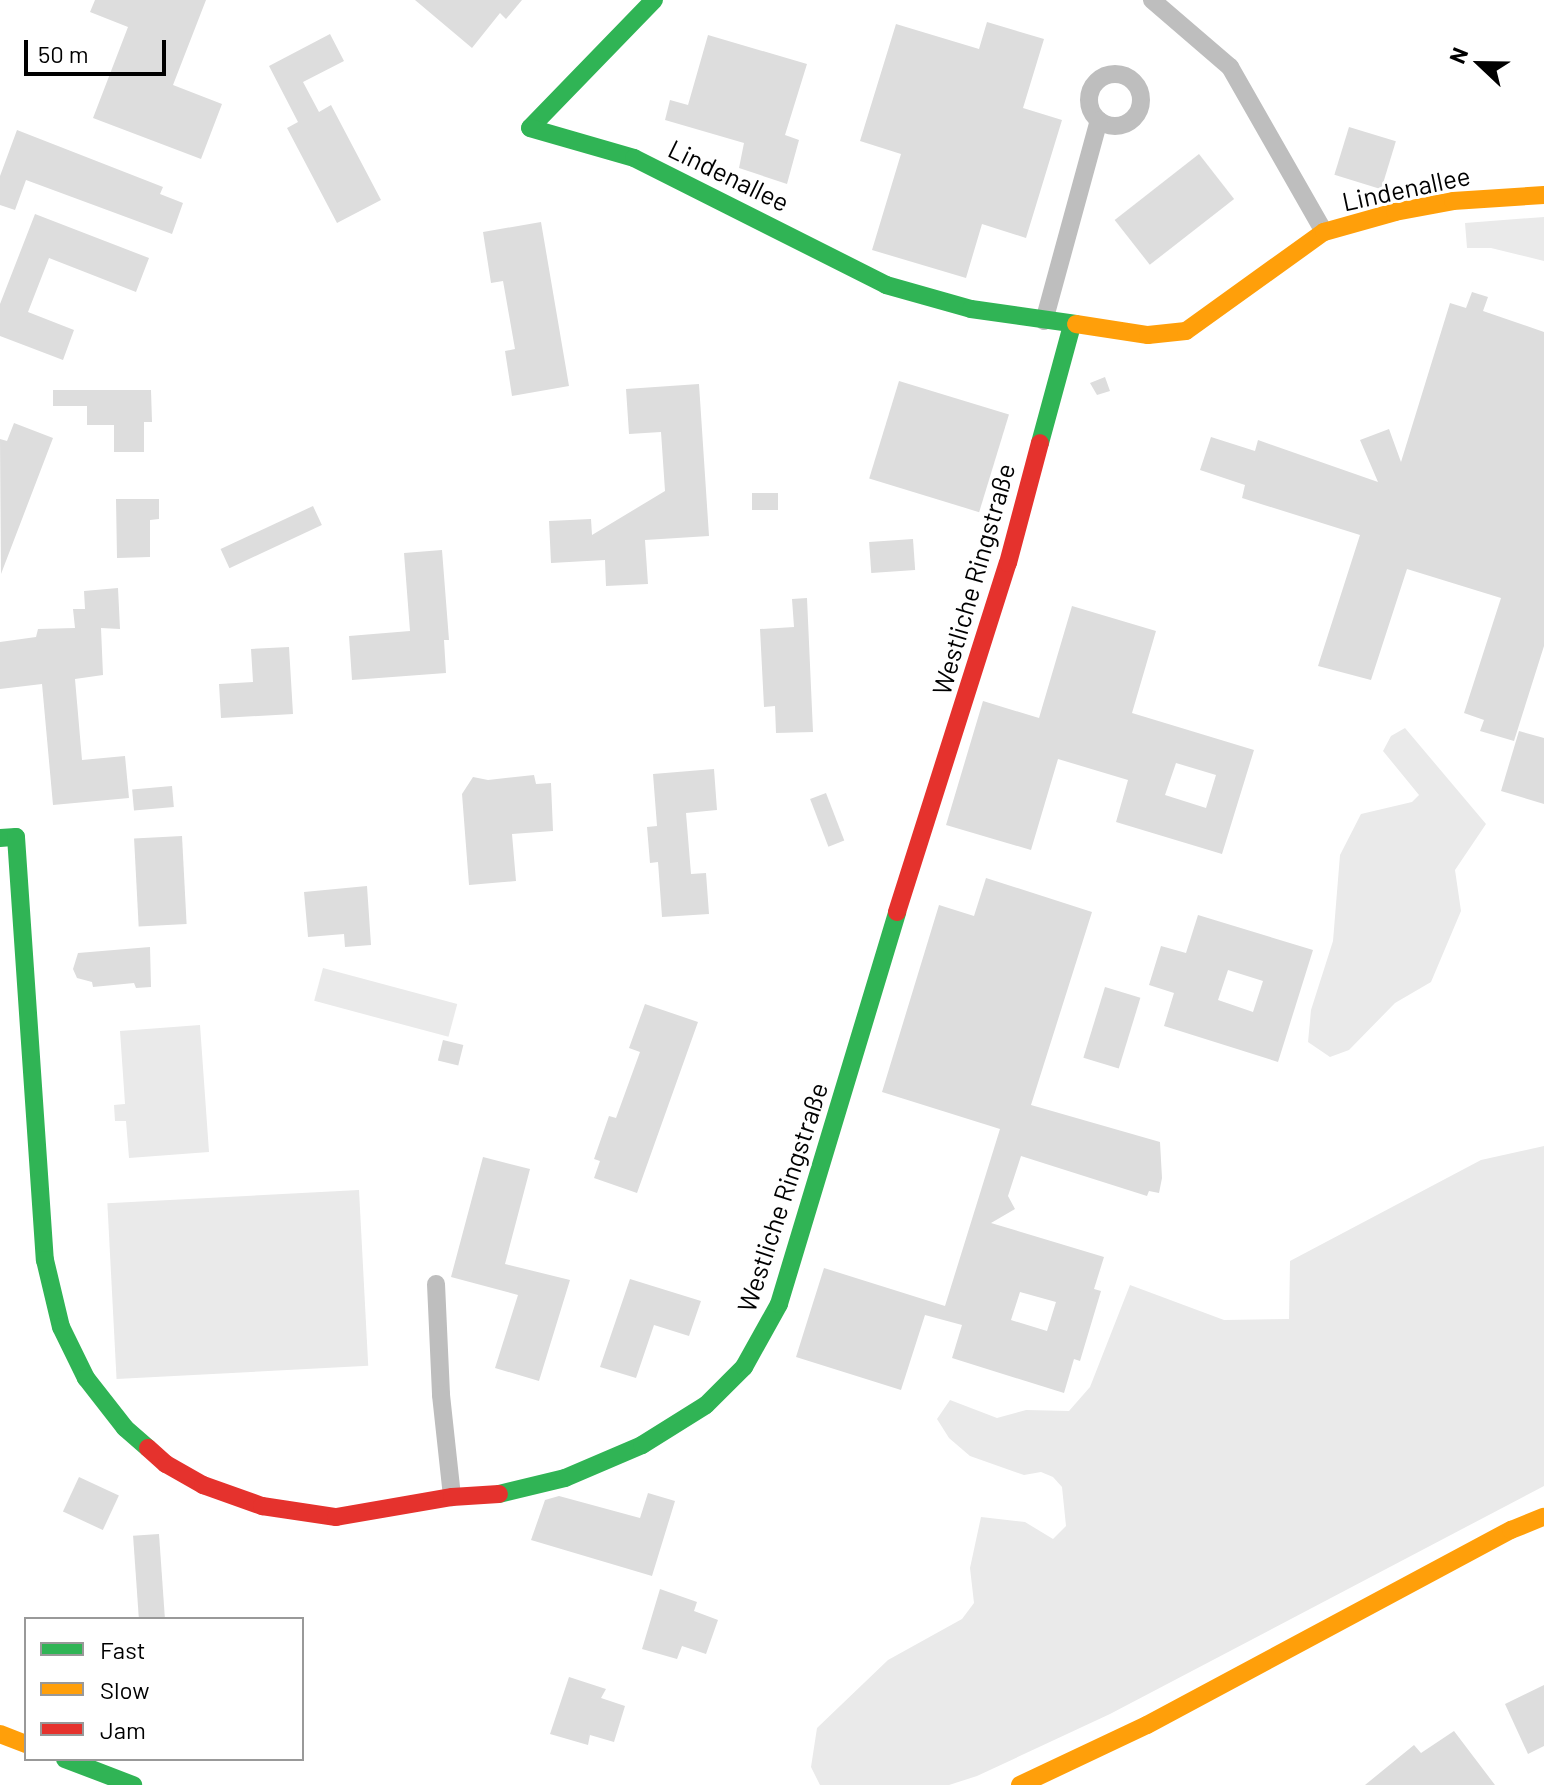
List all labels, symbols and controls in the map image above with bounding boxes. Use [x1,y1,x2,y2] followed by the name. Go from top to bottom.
[28,24,170,74] scale bar
[1440,24,1520,104] north arrow
[38,39,89,68] text: 50 m
[1443,43,1473,67] text: N
[664,132,794,218] street label: Lindenallee
[1339,159,1473,217] street label: Lindenallee
[925,460,1021,698] street label: Westliche Ringstraße
[730,1078,834,1316] street label: Westliche Ringstraße
[24,1617,304,1761] legend
[100,1635,145,1664] text: Fast
[100,1675,149,1704] text: Slow
[100,1715,146,1744] text: Jam

